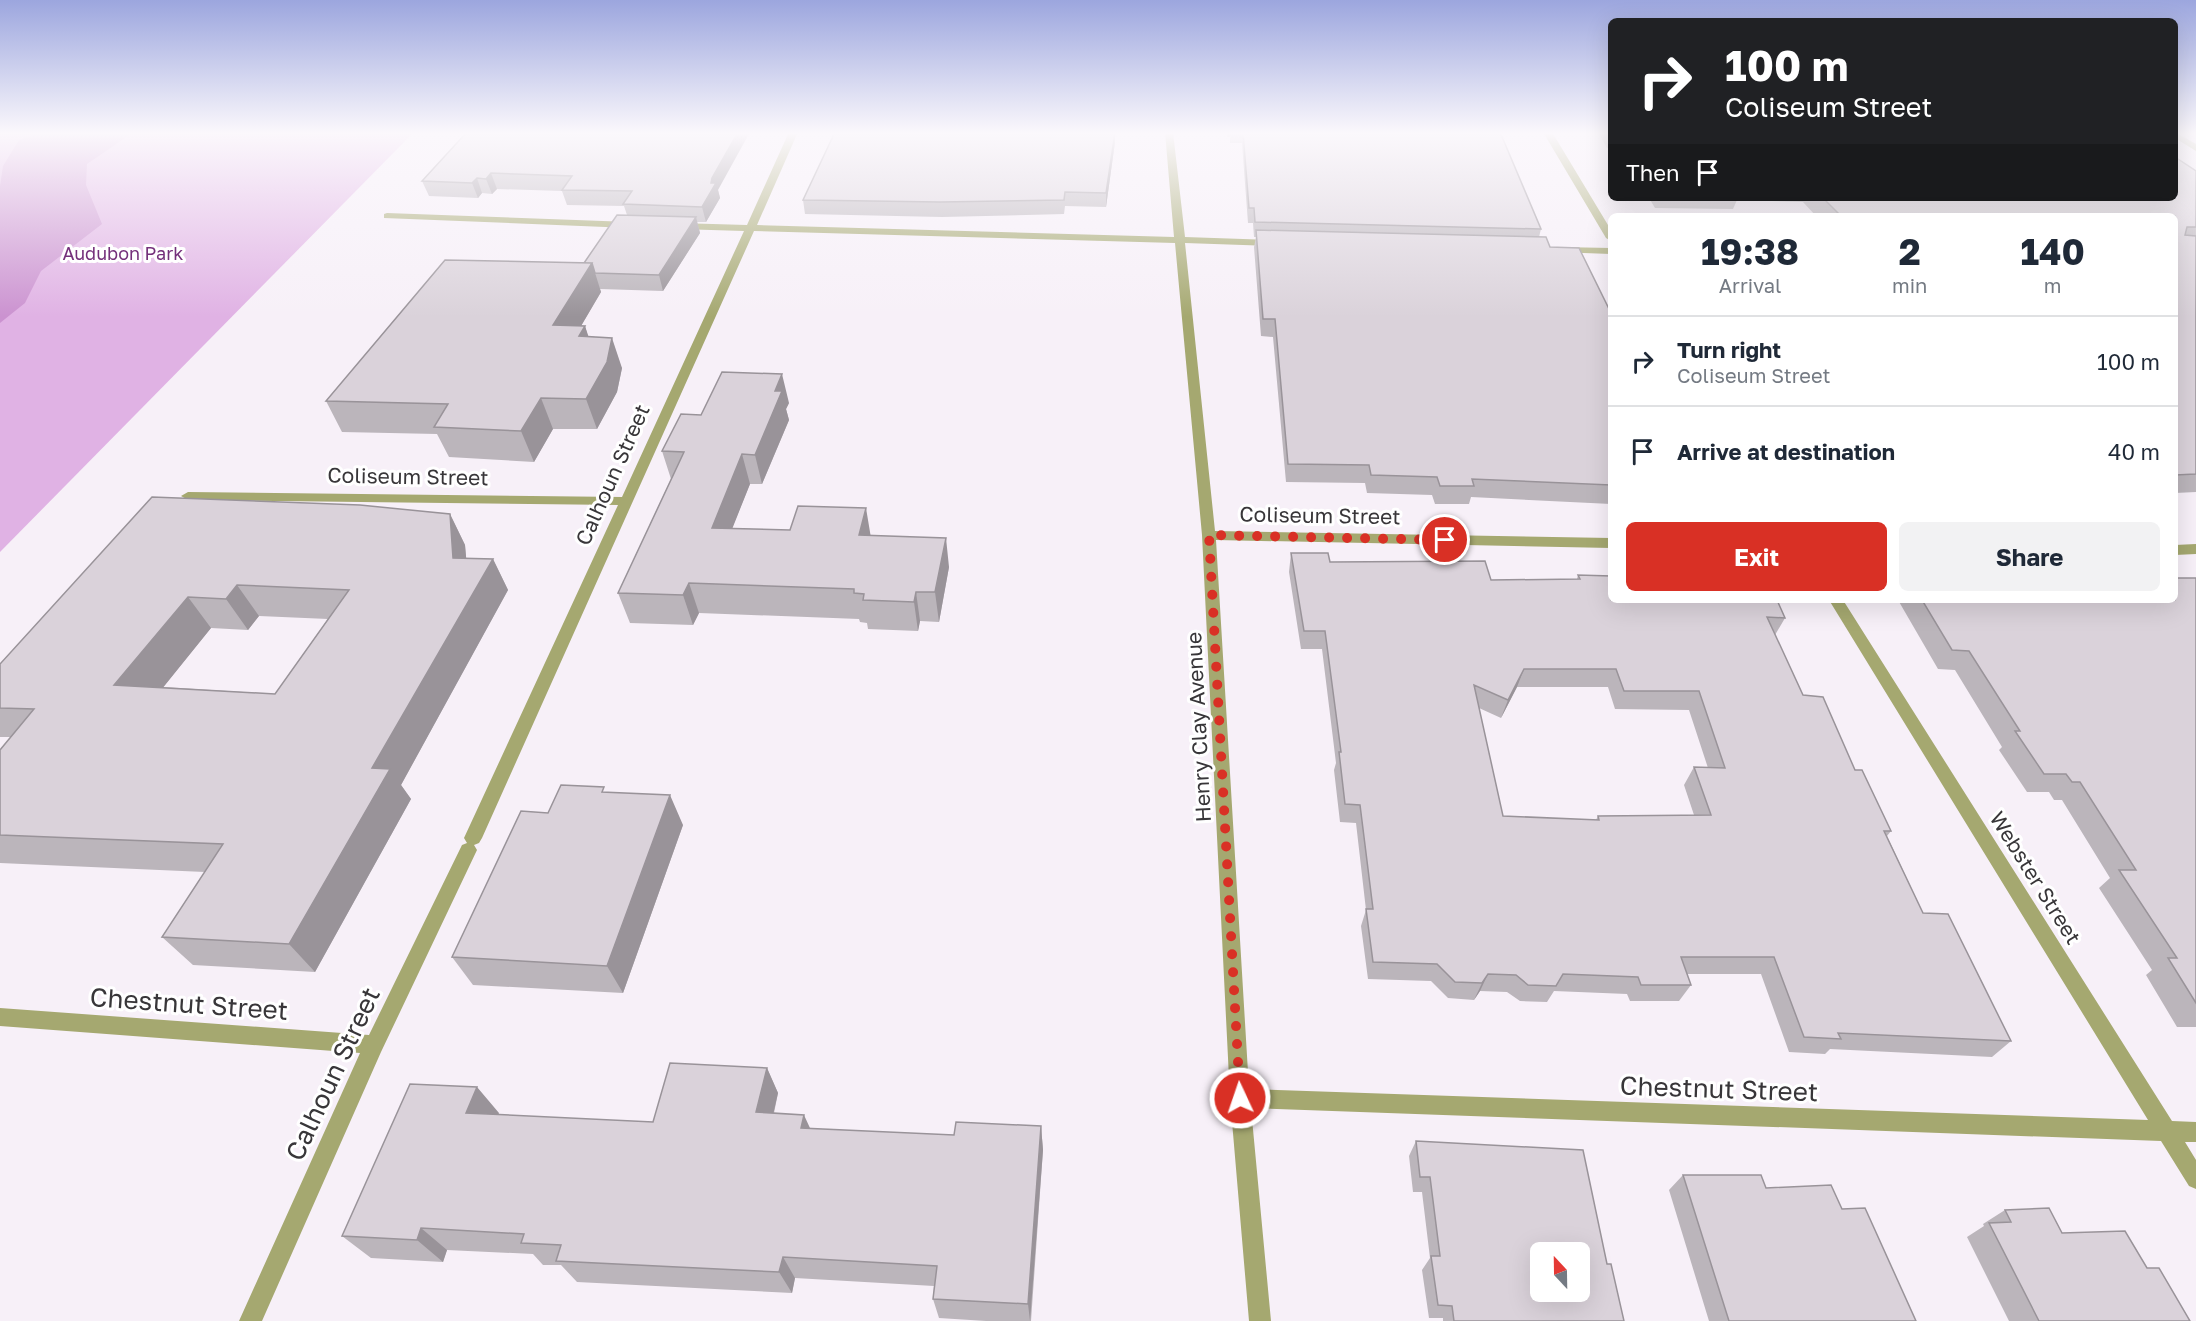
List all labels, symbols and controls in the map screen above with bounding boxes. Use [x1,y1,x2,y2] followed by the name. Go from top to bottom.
[1725,40,1848,90] text: 100 m
[1626,42,1704,120] icon: right
[1725,91,1932,123] text: Coliseum Street
[1691,156,1724,189] icon: arrive
[1626,159,1679,186] text: Then
[1701,230,1799,273] text: 19:38
[1899,230,1921,273] text: 2
[2020,230,2085,273] text: 140
[63,242,183,264] park label: Audubon Park
[1719,273,1781,297] text: Arrival
[1892,273,1927,297] text: min
[2044,273,2062,297] text: m
[1677,336,1781,363] text: Turn right
[1626,345,1659,378] icon: right
[2097,348,2160,375] text: 100 m
[1677,363,1831,387] text: Coliseum Street
[569,400,655,549] street label: Calhoun Street
[1626,435,1659,468] icon: arrive
[1677,438,1895,465] text: Arrive at destination
[2108,438,2160,465] text: 40 m
[327,462,489,490] street label: Coliseum Street
[1239,501,1401,529] street label: Coliseum Street
[1419,514,1470,565] pin
[1626,522,1887,591] button: Exit
[1899,522,2160,591] button: Share
[1428,523,1461,556] icon: arrive
[1180,631,1216,823] street label: Henry Clay Avenue
[1985,806,2087,949] street label: Webster Street
[89,981,289,1026] street label: Chestnut Street
[279,982,386,1165] street label: Calhoun Street
[1208,1066,1272,1130] position arrow
[1619,1070,1819,1107] street label: Chestnut Street
[1530,1242,1590,1302] north arrow
[1530,1242,1590,1302] map controls

